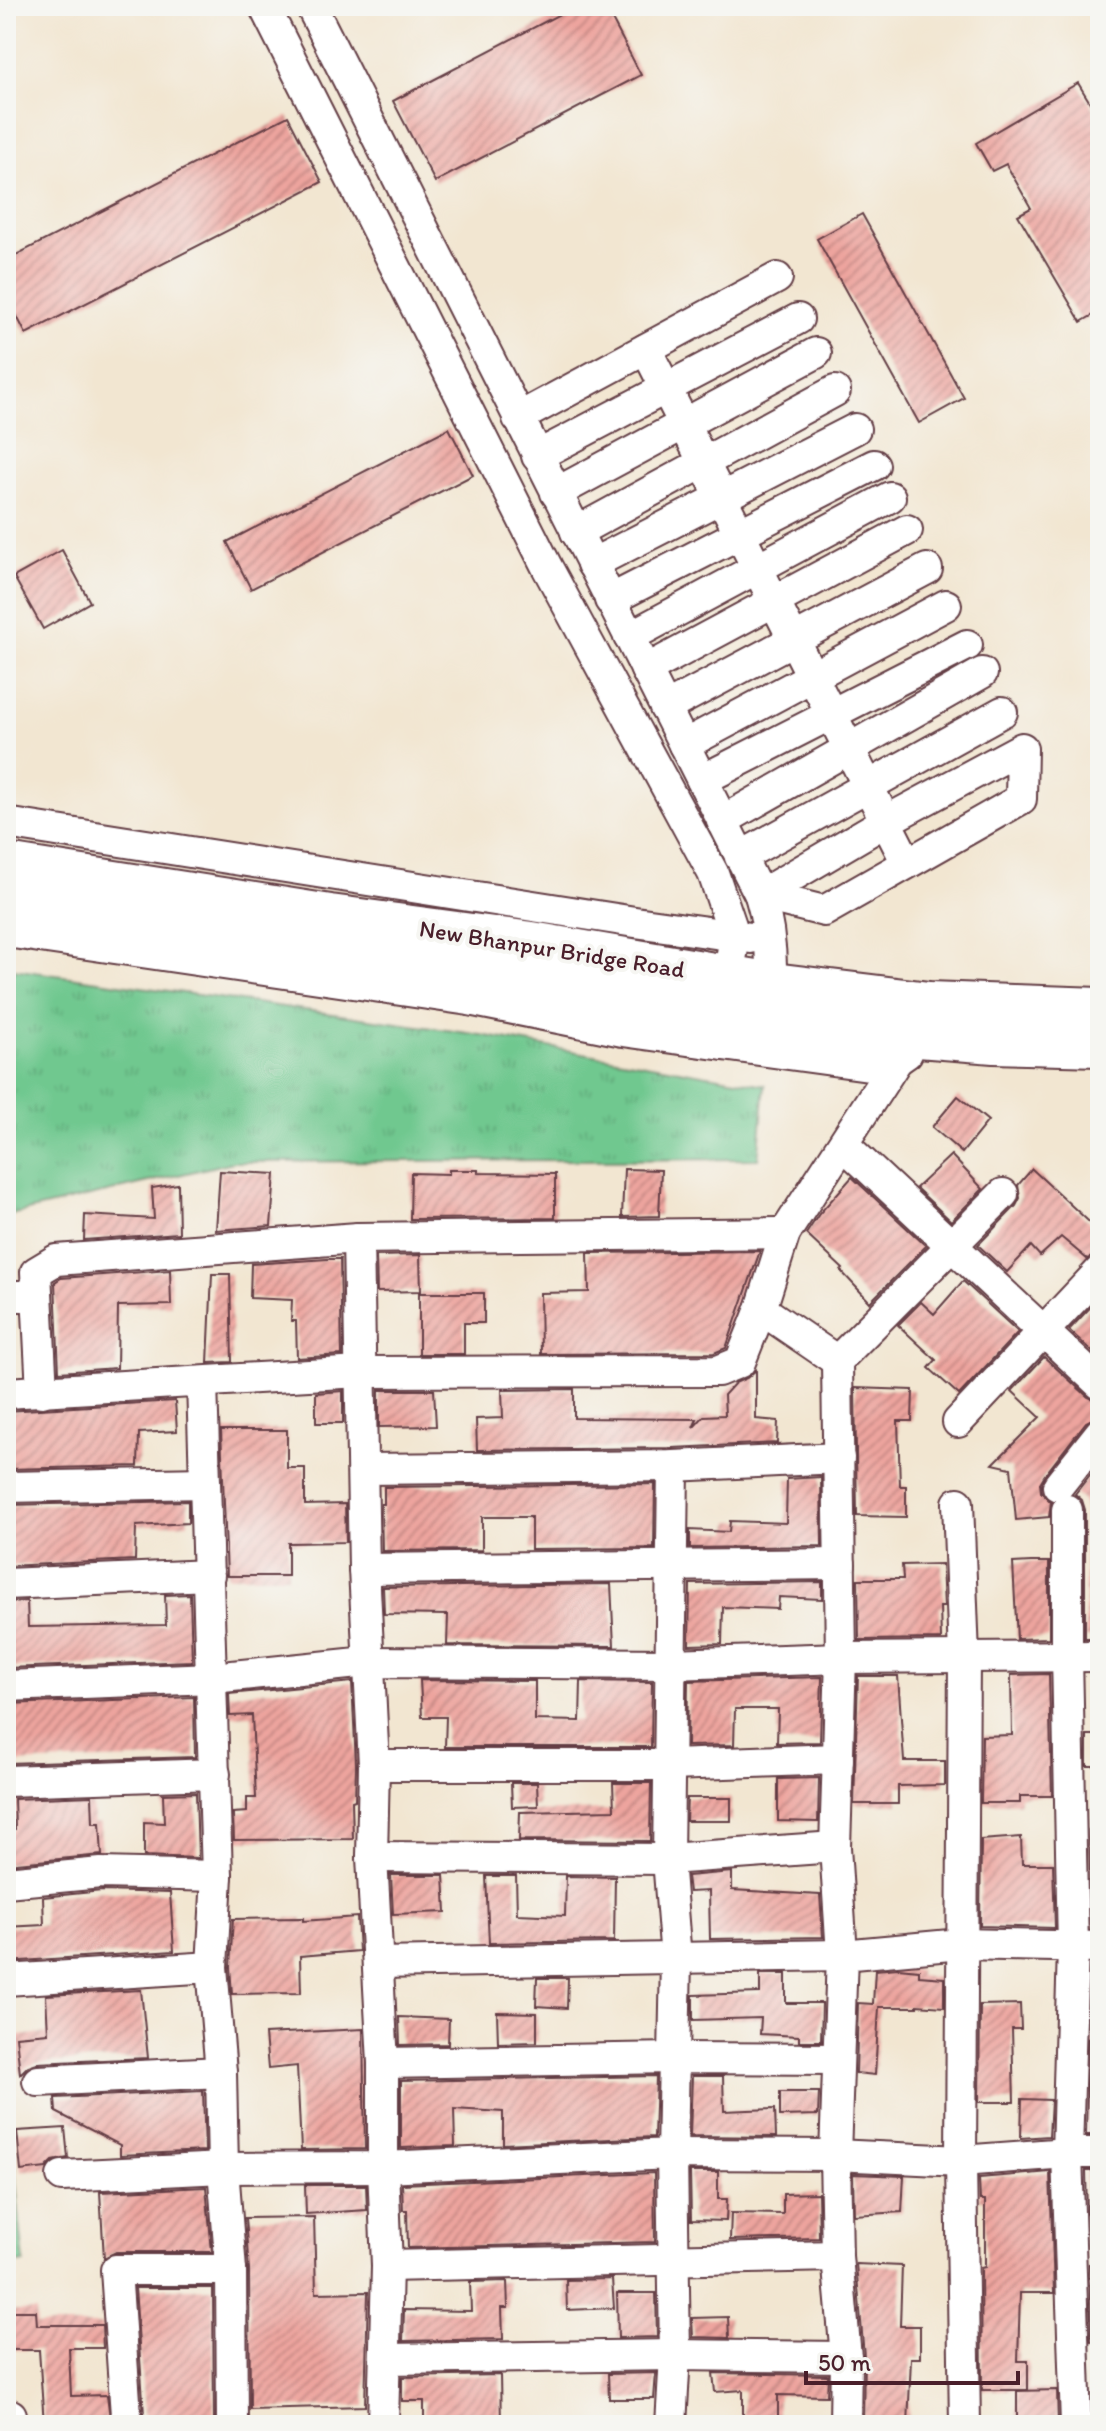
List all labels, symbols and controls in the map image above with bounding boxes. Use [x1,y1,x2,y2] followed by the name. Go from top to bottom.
[417,913,687,984] street label: New Bhanpur Bridge Road
[806,2335,1018,2385] scale bar
[818,2348,871,2377] text: 50 m

